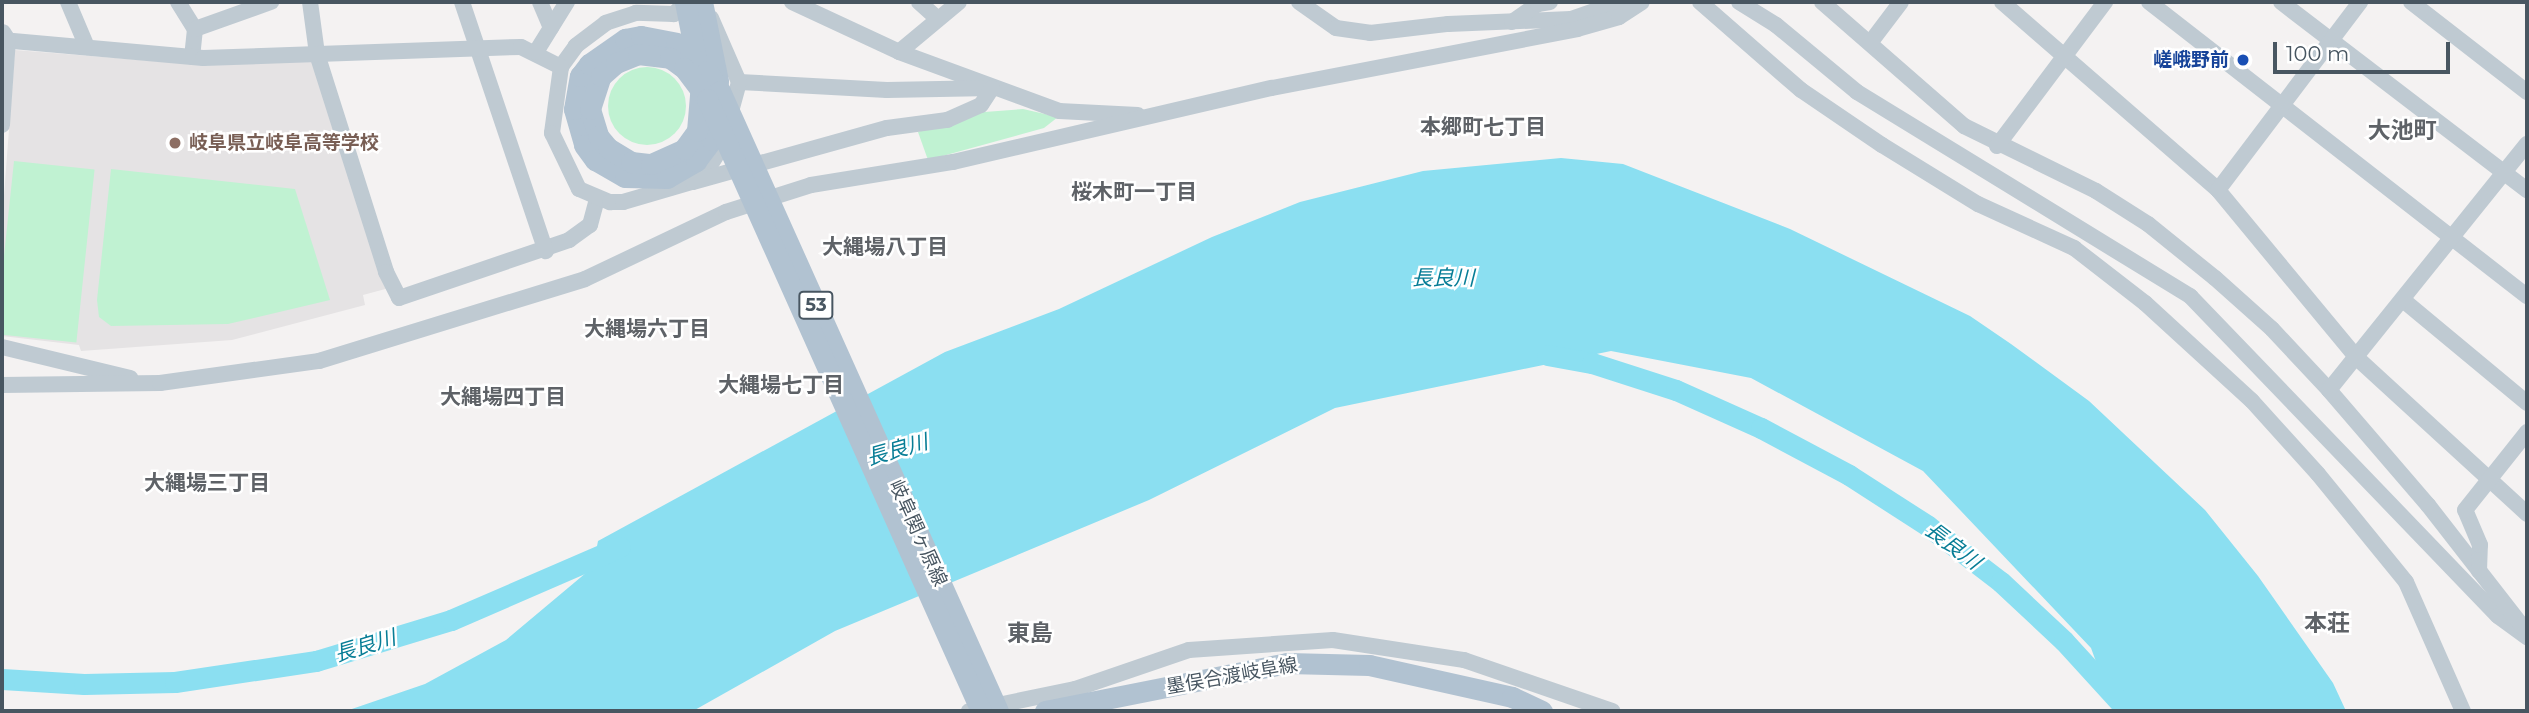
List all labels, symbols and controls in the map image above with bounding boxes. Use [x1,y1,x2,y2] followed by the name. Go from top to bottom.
[2277,28,2454,72] scale bar
[2286,41,2349,66] text: 100 m
[2153,49,2229,71] place label: 嵯峨野前
[2235,52,2251,68] marker: 嵯峨野前
[1420,114,1546,140] district label: 本郷町七丁目
[2368,116,2436,144] district label: 大池町
[189,132,379,154] place label: 岐阜県立岐阜高等学校
[167,135,183,151] marker: 岐阜県立岐阜高等学校
[1071,179,1197,205] district label: 桜木町一丁目
[822,234,948,260] district label: 大縄場八丁目
[1412,265,1474,291] water label: 長良川
[797,290,835,320] road number: 53
[584,316,710,342] district label: 大縄場六丁目
[718,372,844,398] district label: 大縄場七丁目
[440,384,566,410] district label: 大縄場四丁目
[863,429,931,471] water label: 長良川
[144,470,270,496] district label: 大縄場三丁目
[884,476,952,590] street label: 岐阜関ヶ原線
[1920,517,1986,575] water label: 長良川
[2304,609,2350,637] district label: 本荘
[1007,619,1053,647] district label: 東島
[331,625,399,667] water label: 長良川
[1165,653,1299,699] street label: 墨俣合渡岐阜線

